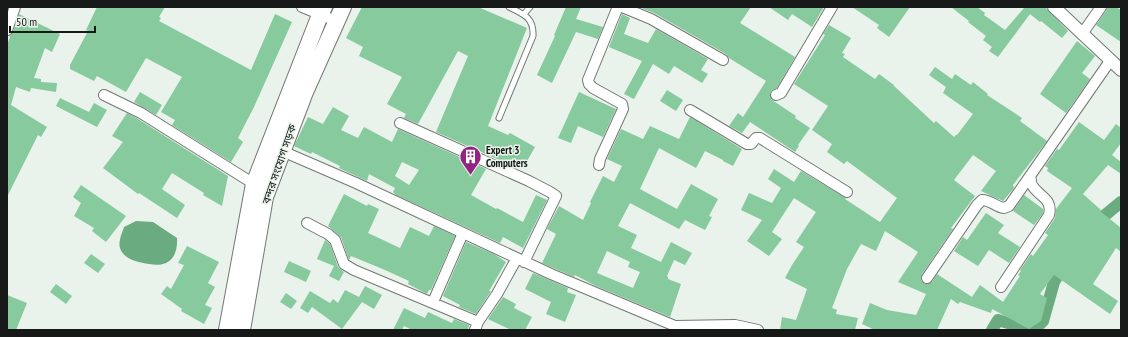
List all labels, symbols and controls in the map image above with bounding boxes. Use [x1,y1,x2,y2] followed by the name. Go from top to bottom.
[10,8,95,34] scale bar
[16,14,37,29] text: 50 m
[258,122,299,207] street label: বন্দর সংযোগ সড়ক
[457,143,483,176] building icon: Expert 3 Computers
[486,143,528,170] place label: Expert 3 Computers

